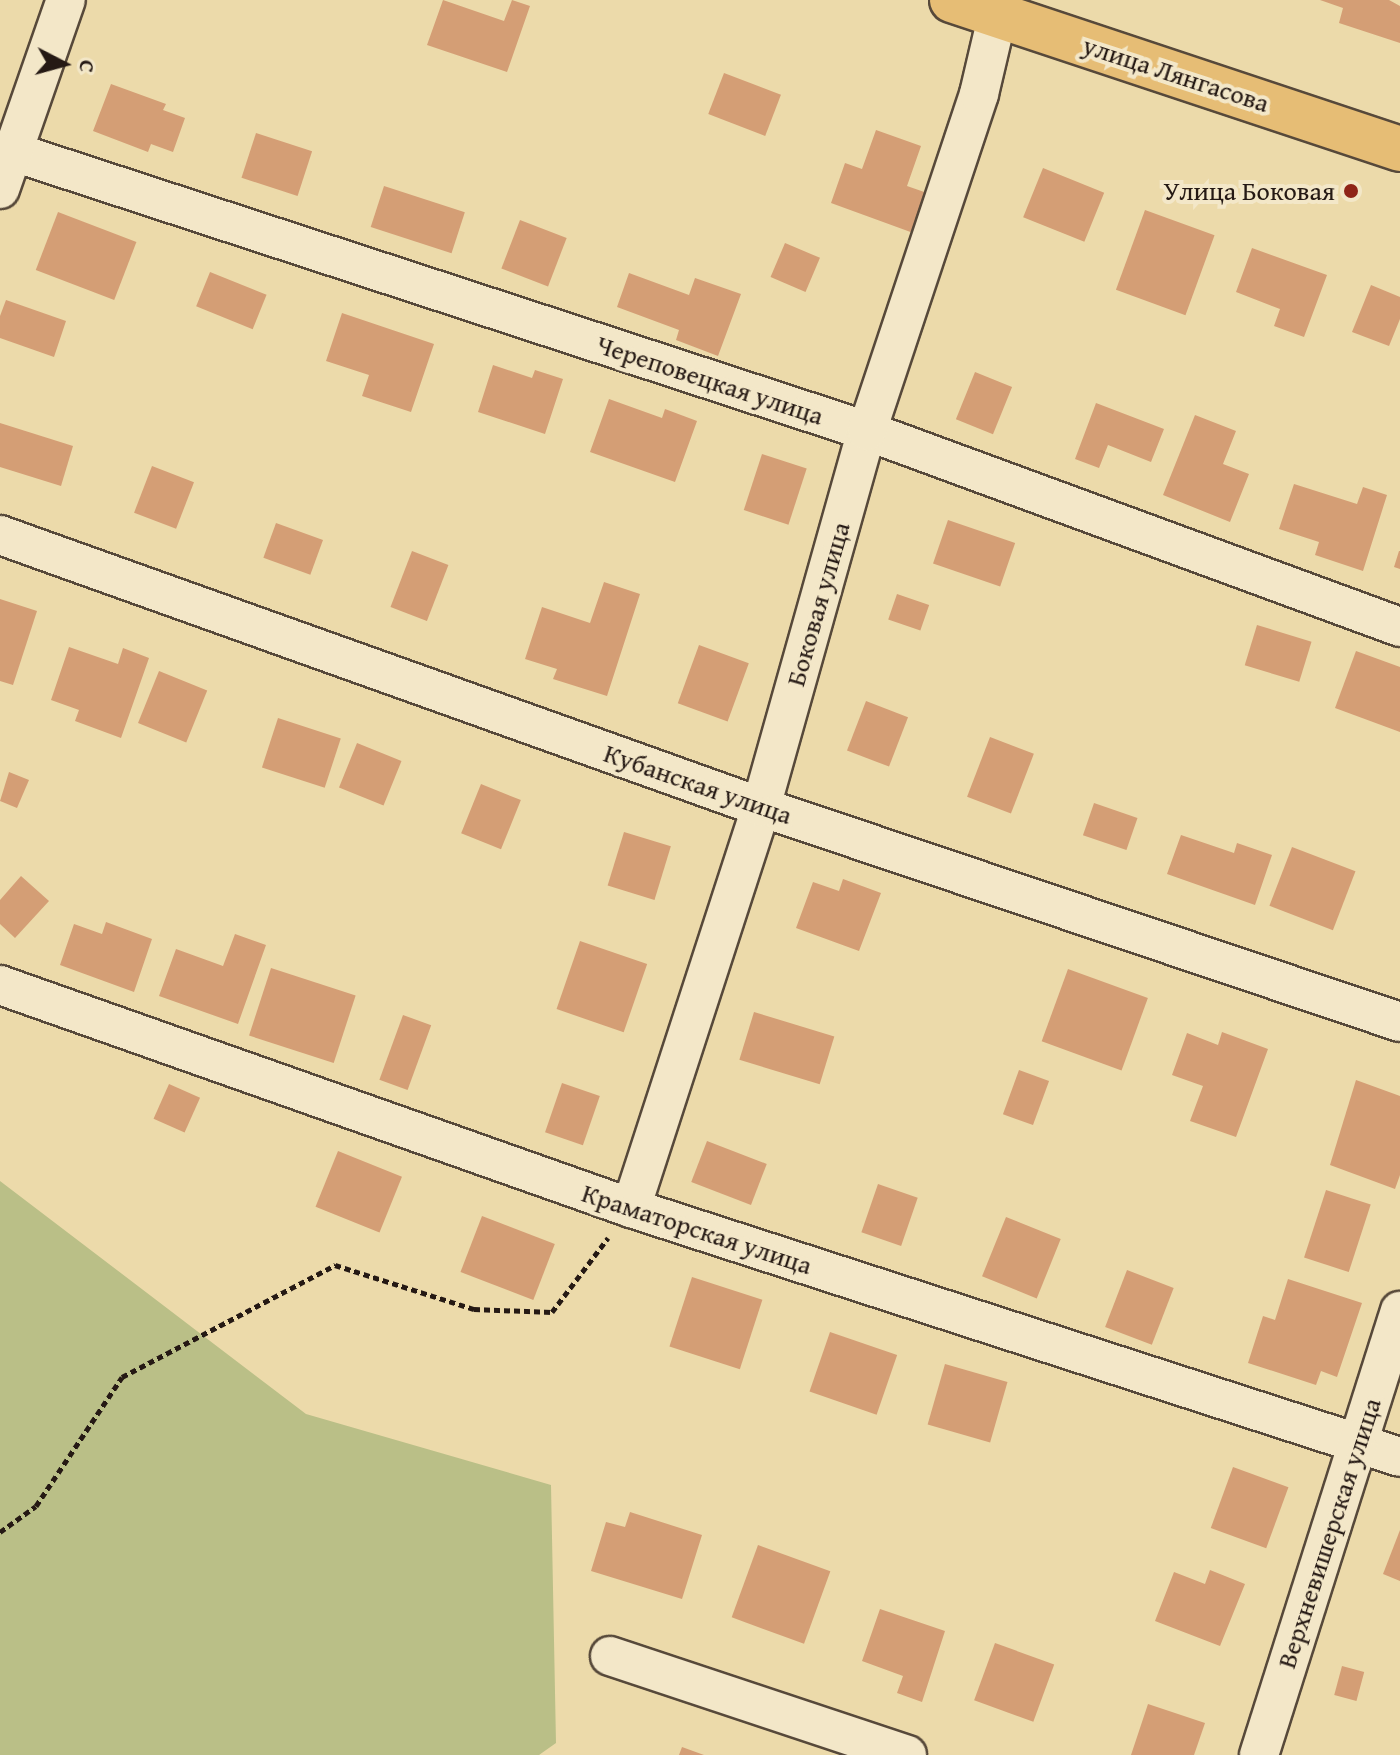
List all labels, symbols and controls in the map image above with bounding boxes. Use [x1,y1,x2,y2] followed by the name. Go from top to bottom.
[24,24,104,104] north arrow
[1079,29,1273,119] street label: улица Лянгасова
[71,59,104,74] text: С
[1163,175,1335,207] place label: Улица Боковая
[1342,182,1360,200] marker: Улица Боковая
[592,329,828,431] street label: Череповецкая улица
[780,518,856,690] street label: Боковая улица
[600,737,796,831] street label: Кубанская улица
[578,1177,816,1281] street label: Краматорская улица
[1271,1394,1387,1672] street label: Верхневишерская улица

